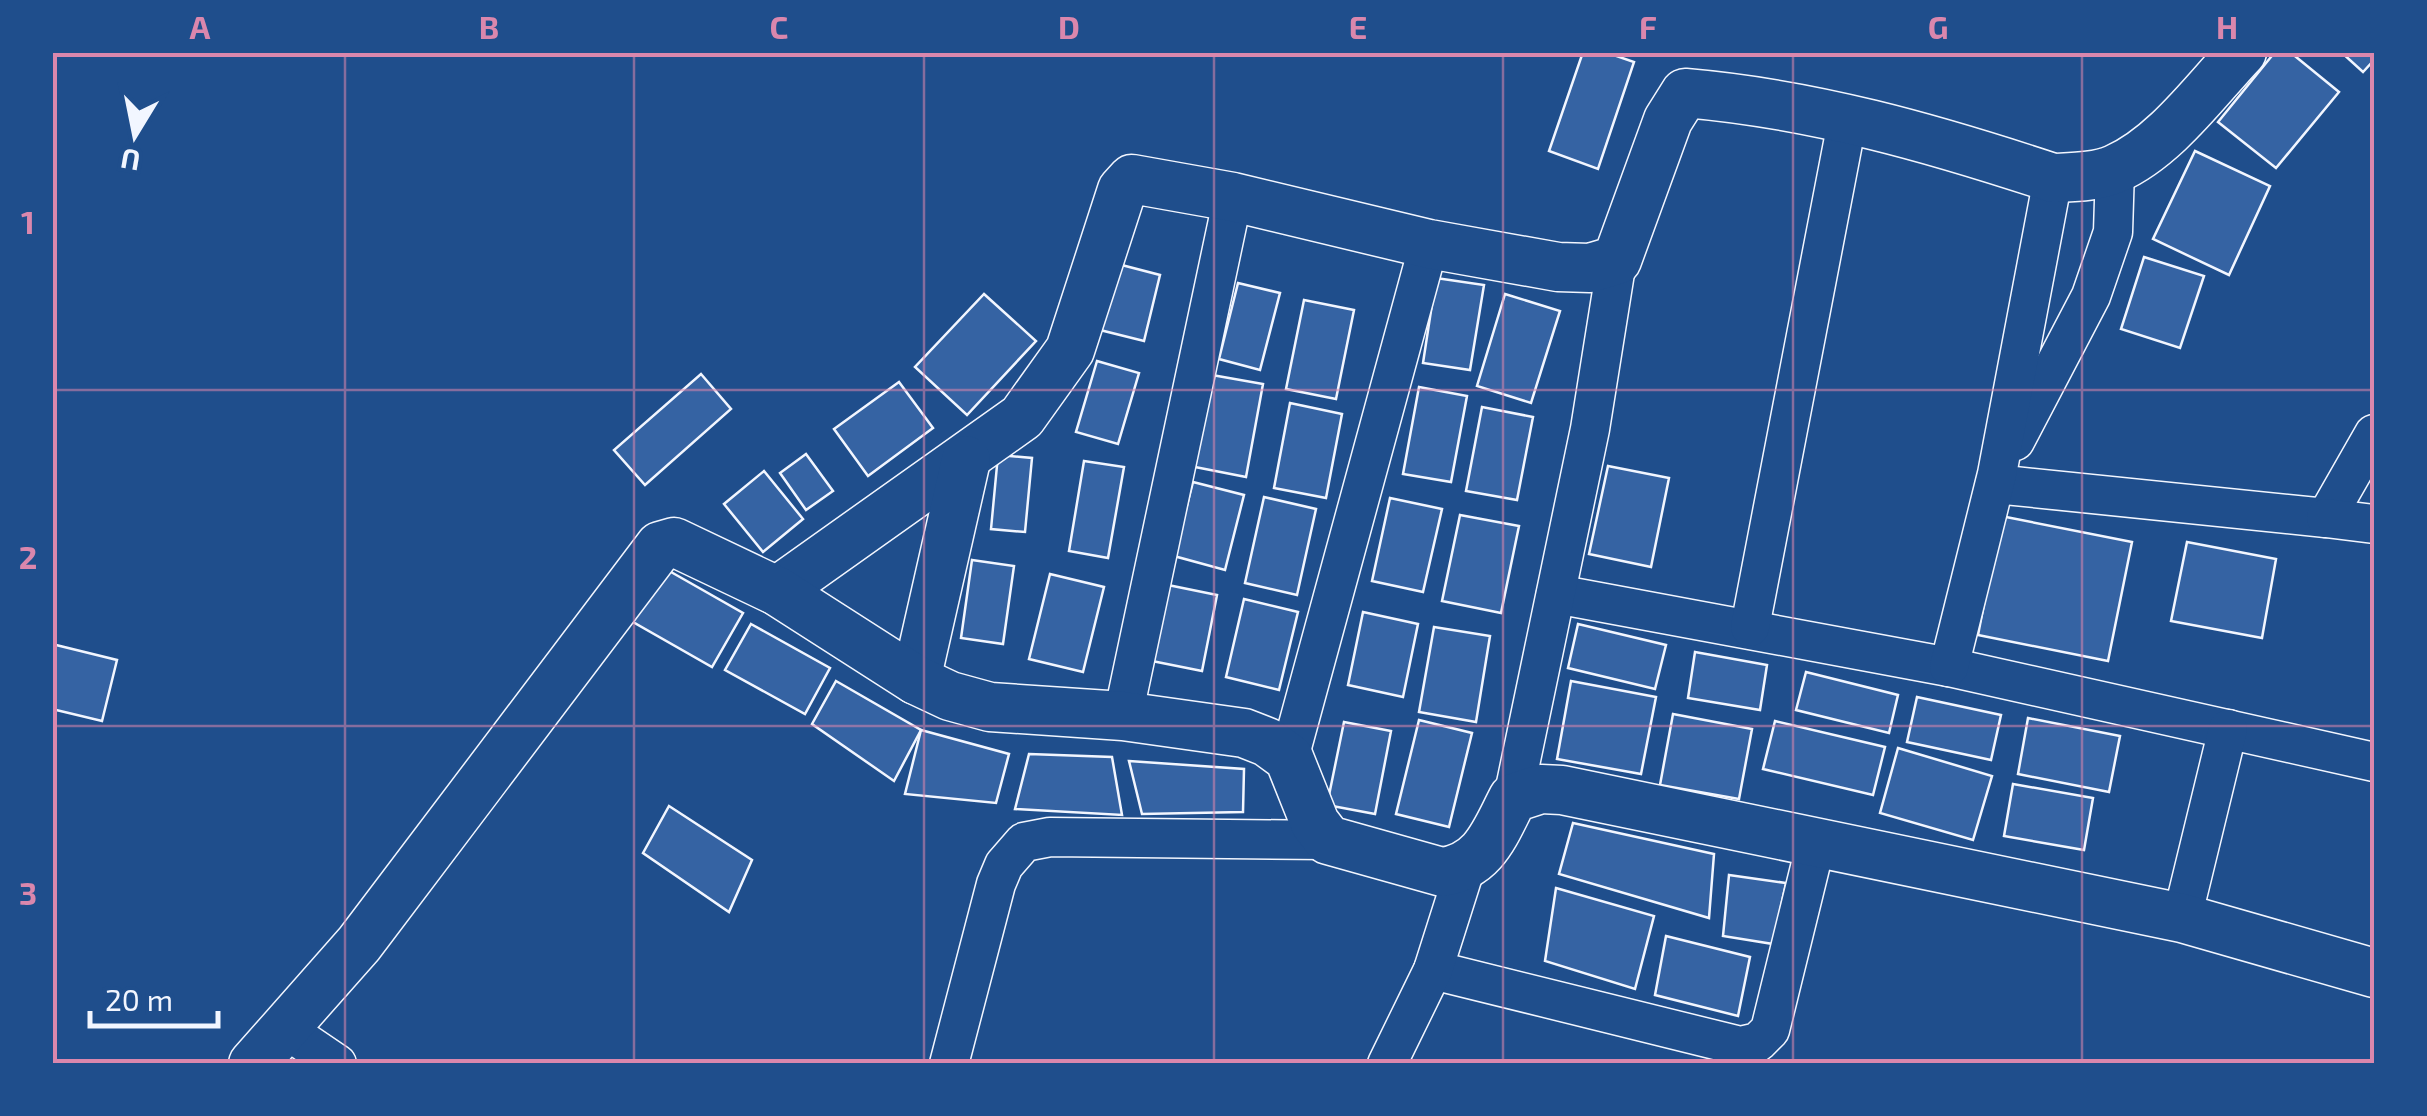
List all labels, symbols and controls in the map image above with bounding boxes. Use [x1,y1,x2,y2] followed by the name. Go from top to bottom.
[190,7,211,45] text: A
[479,7,499,45] text: B
[770,7,788,45] text: C
[1058,7,1080,45] text: D
[1349,7,1367,45] text: E
[1639,7,1657,45] text: F
[1928,7,1948,45] text: G
[2216,7,2238,45] text: H
[85,85,185,185] north arrow
[118,142,143,179] text: U
[21,202,35,240] text: 1
[19,537,37,575] text: 2
[19,873,37,911] text: 3
[90,966,218,1028] scale bar
[105,981,173,1017] text: 20 m

